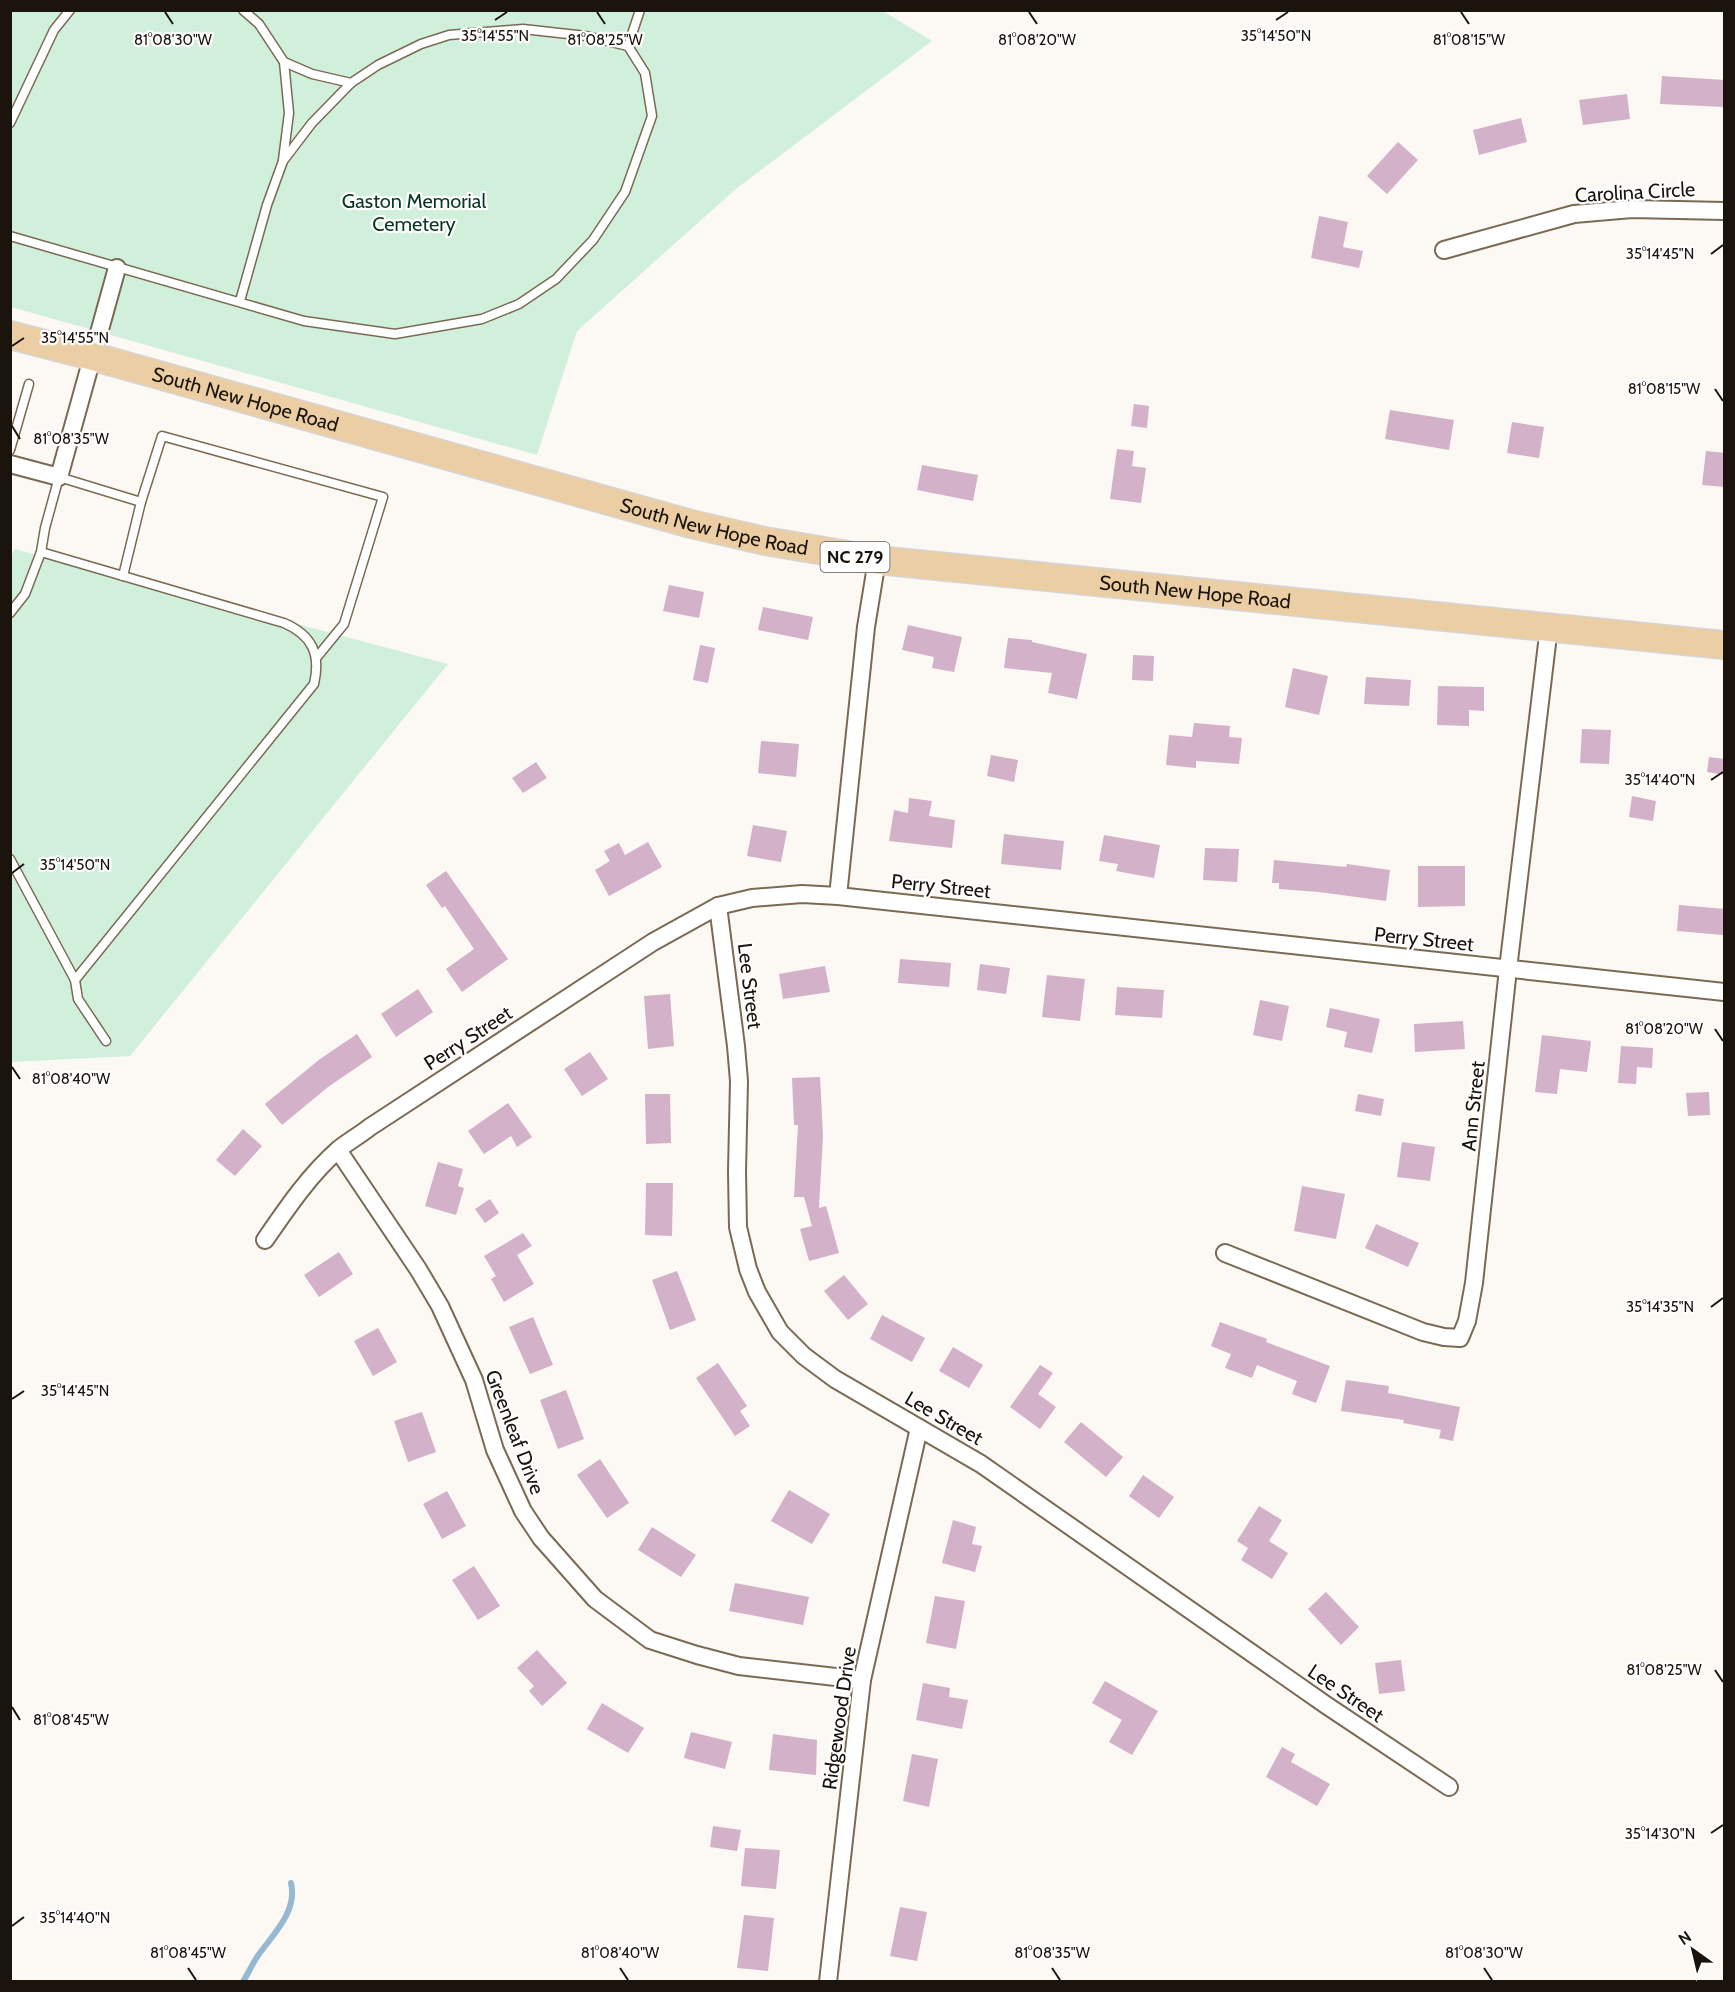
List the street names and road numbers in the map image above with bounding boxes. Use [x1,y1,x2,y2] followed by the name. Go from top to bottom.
[1574,177,1696,207] street label: Carolina Circle
[149,362,341,437] street label: South New Hope Road
[617,493,810,560] street label: South New Hope Road
[820,542,890,572] road number: NC 279
[1098,570,1292,613] street label: South New Hope Road
[890,869,992,903] street label: Perry Street
[1373,922,1475,956] street label: Perry Street
[733,942,767,1030] street label: Lee Street
[420,1001,517,1075] street label: Perry Street
[1456,1059,1490,1152] street label: Ann Street
[480,1366,550,1498] street label: Greenleaf Drive
[901,1386,988,1450] street label: Lee Street
[817,1645,861,1791] street label: Ridgewood Drive
[1304,1659,1389,1727] street label: Lee Street

